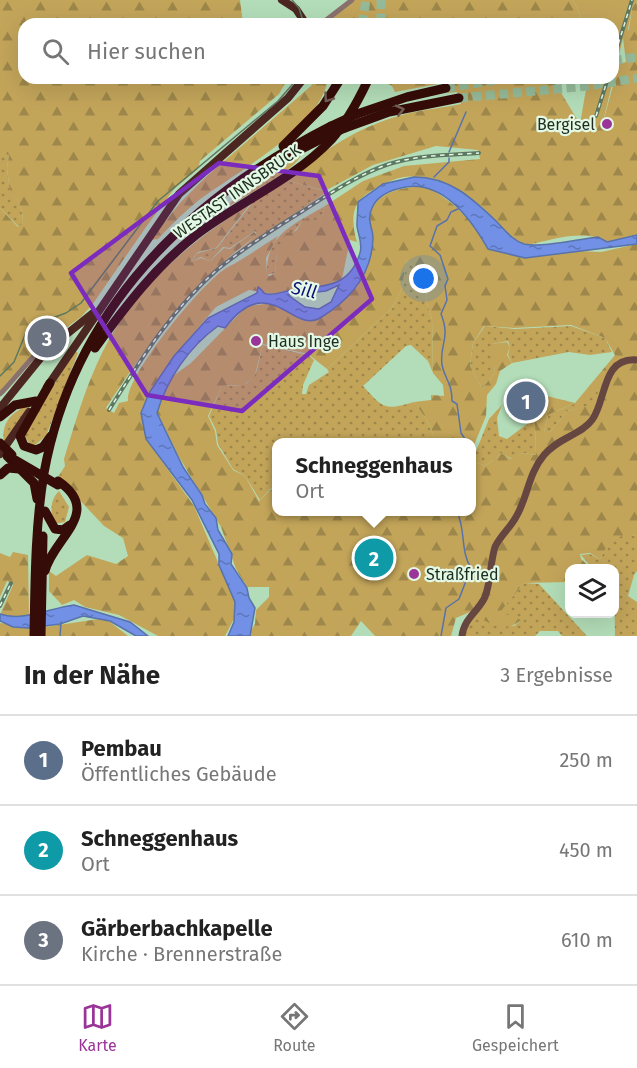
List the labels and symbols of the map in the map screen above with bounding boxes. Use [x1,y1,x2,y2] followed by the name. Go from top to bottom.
[324,92,335,103] one-way arrow
[395,104,405,117] one-way arrow
[537,115,595,134] place label: Bergisel
[600,117,614,131] marker: Bergisel
[170,140,305,243] street label: WESTAST INNSBRUCK
[409,264,438,293] your location
[288,276,319,303] water label: Sill
[28,316,66,360] pin: 3
[268,332,340,351] place label: Haus Inge
[249,334,263,348] marker: Haus Inge
[506,378,546,424] pin: 1
[354,536,394,580] pin: 2
[426,565,498,584] place label: Straßfried
[407,567,421,581] marker: Straßfried

